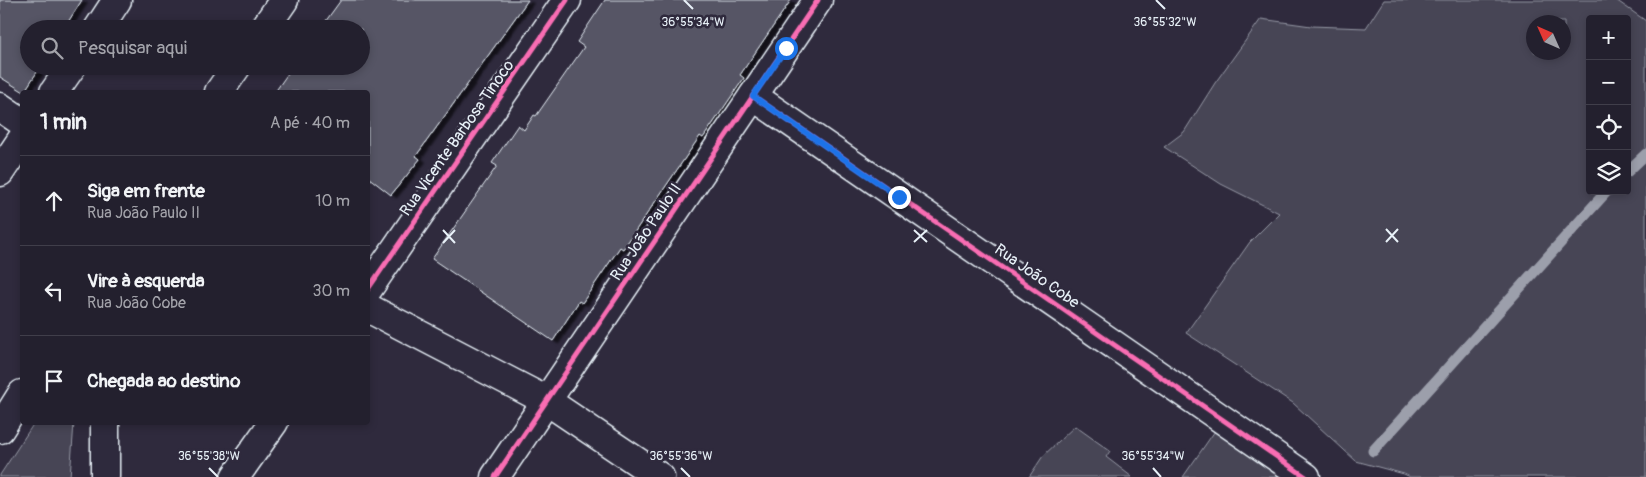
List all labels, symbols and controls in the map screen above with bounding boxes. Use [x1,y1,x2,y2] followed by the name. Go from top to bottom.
[661,15,725,30] text: 36°55'34"W
[1134,15,1196,30] text: 36°55'32"W
[1526,15,1571,60] north arrow
[1586,15,1631,195] map controls
[1586,15,1631,60] button: +
[20,20,370,75] search box
[38,34,66,62] icon: search
[78,36,187,60] text: Pesquisar aqui
[775,37,798,60] route start
[395,56,519,220] street label: Rua Vicente Barbosa Tinoco
[1586,60,1631,105] button: −
[1586,105,1631,150] button: locate
[40,109,87,136] text: 1 min
[270,113,350,133] text: A pé · 40 m
[1586,150,1631,195] button: layers
[87,179,205,203] text: Siga em frente
[606,180,686,284] street label: Rua João Paulo II
[888,186,911,209] route end
[40,187,68,215] icon: ahead
[315,191,350,211] text: 10 m
[87,203,200,223] text: Rua João Paulo II
[991,239,1083,313] street label: Rua João Cobe
[87,269,205,293] text: Vire à esquerda
[40,277,68,305] icon: left
[312,281,350,301] text: 30 m
[87,293,186,313] text: Rua João Cobe
[40,367,68,395] icon: arrive
[87,369,240,393] text: Chegada ao destino
[178,449,240,464] text: 36°55'38"W
[649,449,713,464] text: 36°55'36"W
[1121,449,1185,464] text: 36°55'34"W

